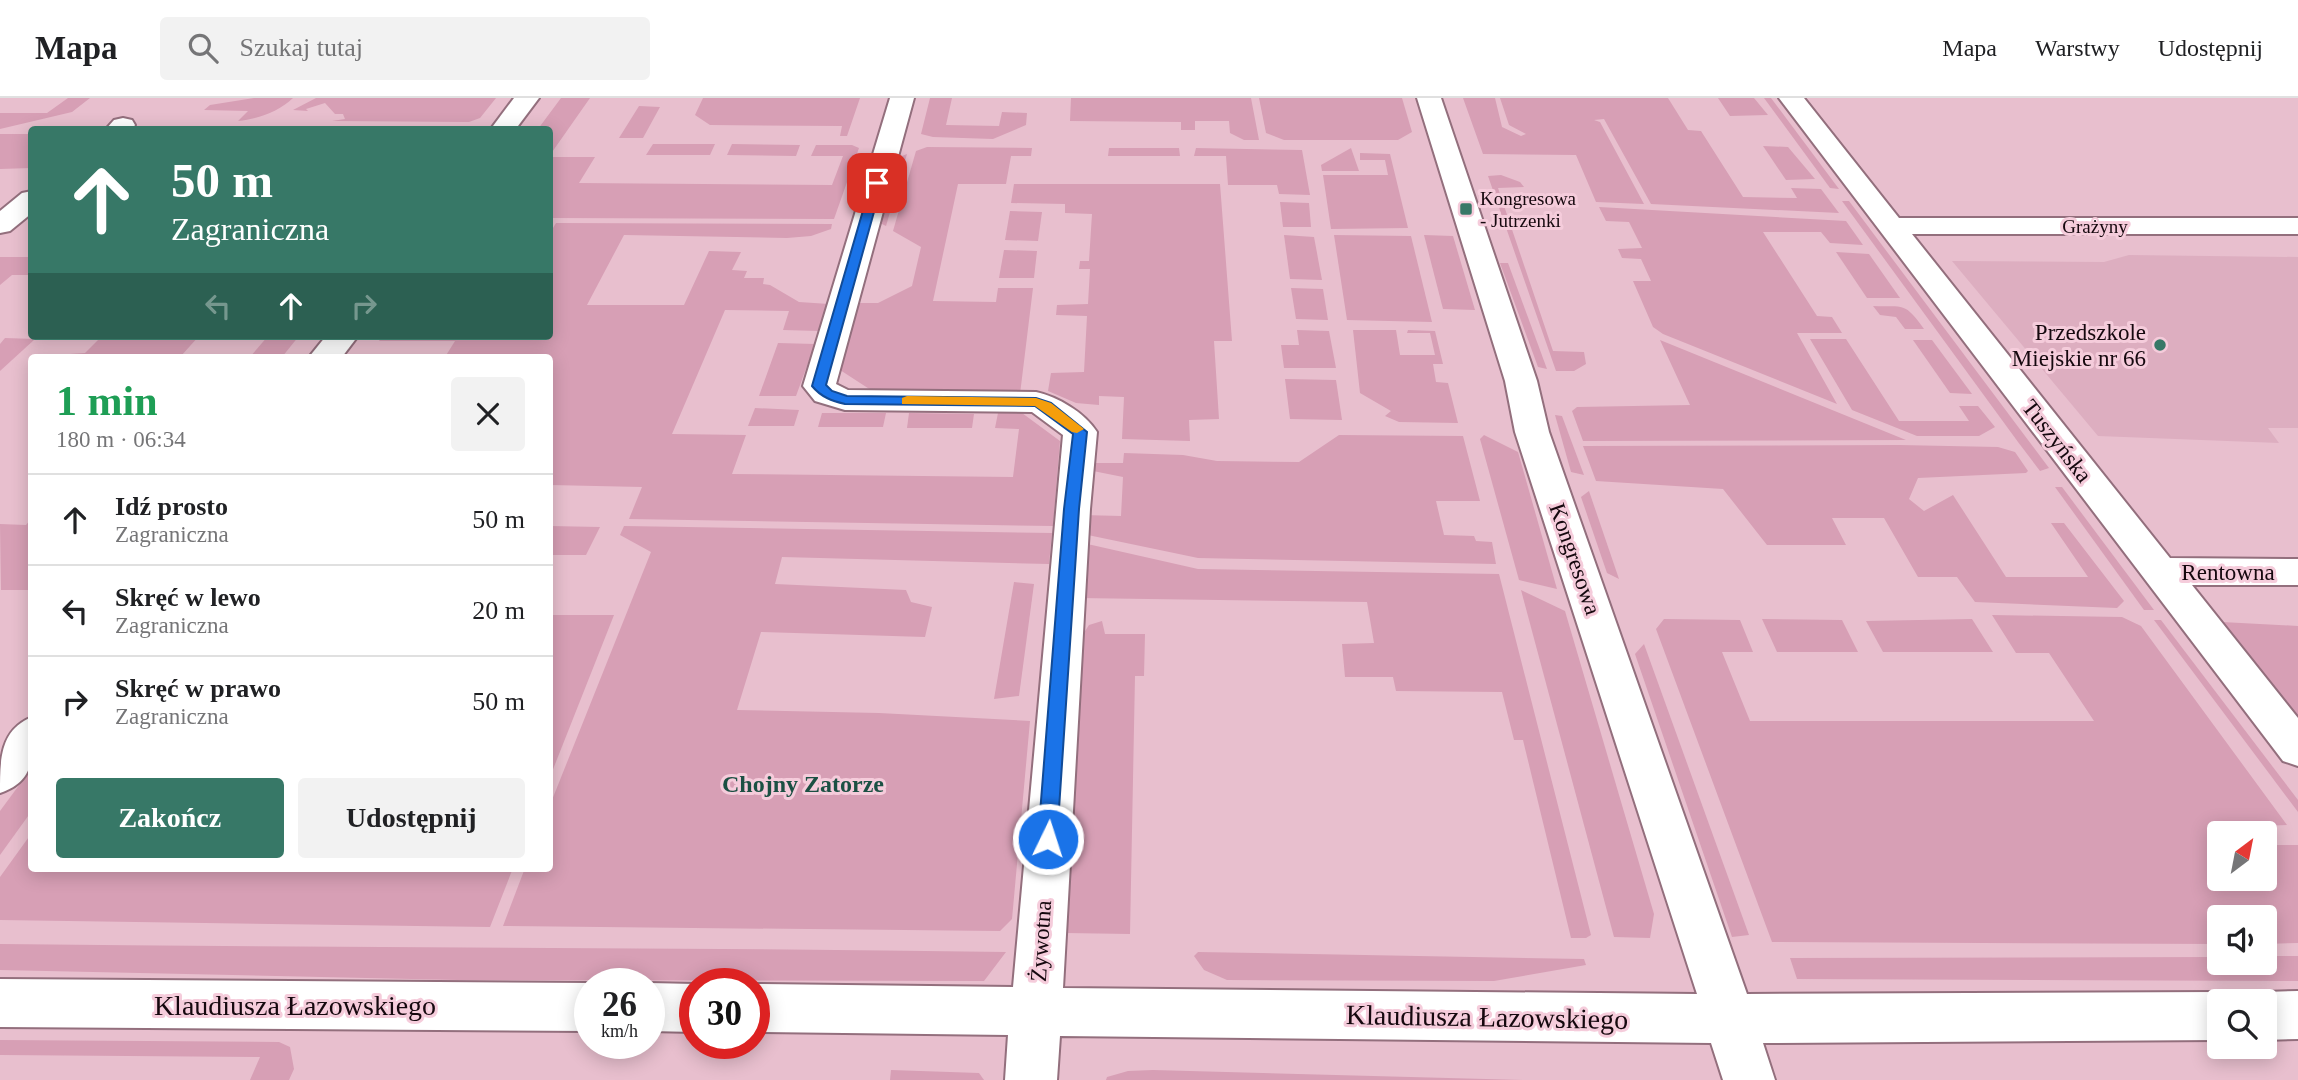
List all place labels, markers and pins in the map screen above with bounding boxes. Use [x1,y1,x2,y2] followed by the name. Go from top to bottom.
[847,153,907,213] pin
[1480,188,1577,231] place label: Kongresowa - Jutrzenki
[1458,201,1474,217] marker: Kongresowa - Jutrzenki
[2012,320,2146,371] place label: Przedszkole Miejskie nr 66
[2152,337,2168,353] marker: Przedszkole Miejskie nr 66

